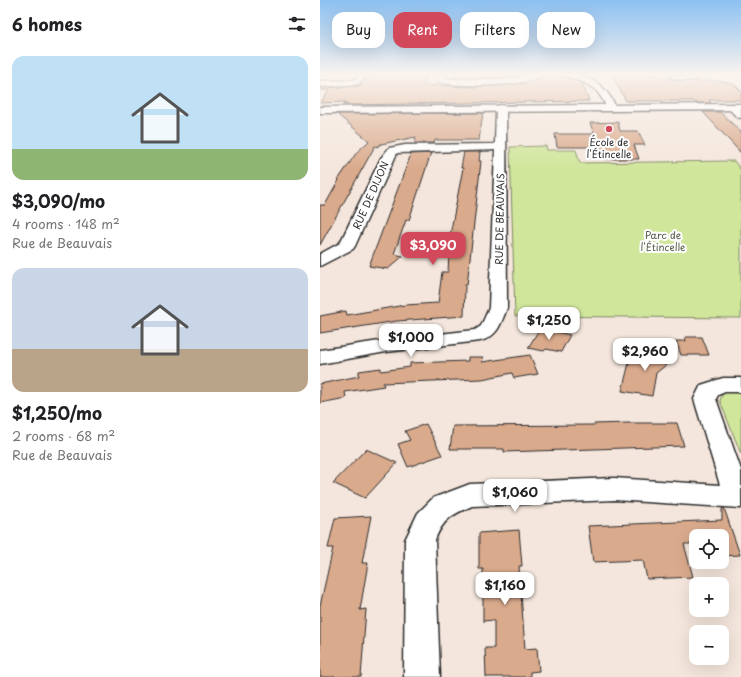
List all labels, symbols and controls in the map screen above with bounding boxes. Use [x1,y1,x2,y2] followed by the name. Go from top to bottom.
[12,11,82,37] text: 6 homes
[332,12,385,48] chip: Buy
[393,12,452,48] chip: Rent
[460,12,529,48] chip: Filters
[537,12,595,48] chip: New
[286,13,308,35] icon: filters
[124,82,196,154] icon: home
[604,124,614,134] marker: École de l'Étincelle
[586,134,632,161] place label: École de l'Étincelle
[348,158,392,232] street label: RUE DE DIJON
[491,173,507,265] street label: RUE DE BEAUVAIS
[12,188,105,214] text: $3,090/mo
[12,214,120,233] text: 4 rooms · 148 m²
[640,227,686,254] park label: Parc de l'Étincelle
[400,232,466,266] pin: $3,090
[12,233,112,252] text: Rue de Beauvais
[410,235,456,254] text: $3,090
[124,294,196,366] icon: home
[516,307,582,341] pin: $1,250
[527,310,571,329] text: $1,250
[378,324,444,358] pin: $1,000
[388,327,434,346] text: $1,000
[612,338,678,372] pin: $2,960
[622,341,668,360] text: $2,960
[12,400,102,426] text: $1,250/mo
[12,426,115,445] text: 2 rooms · 68 m²
[12,445,112,464] text: Rue de Beauvais
[482,479,548,513] pin: $1,060
[492,482,538,501] text: $1,060
[689,529,729,665] map controls
[689,529,729,569] button: locate
[472,572,538,606] pin: $1,160
[484,575,526,594] text: $1,160
[689,577,729,617] button: +
[689,625,729,665] button: −

